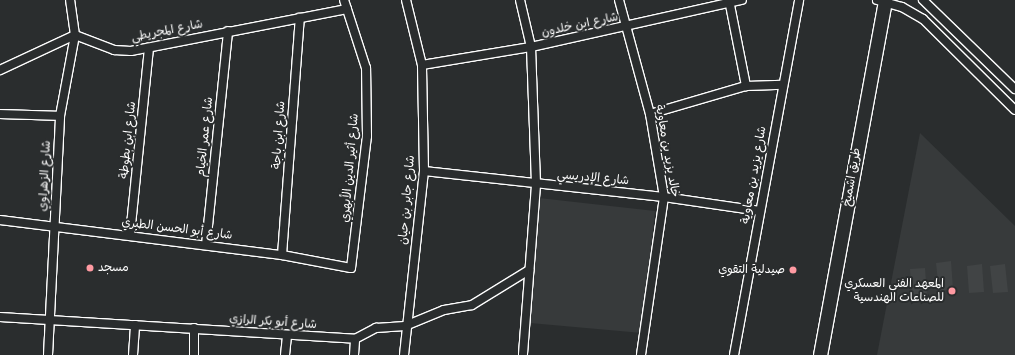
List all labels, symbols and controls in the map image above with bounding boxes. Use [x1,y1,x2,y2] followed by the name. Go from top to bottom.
[540,10,620,40] street label: شارع ابن خلدون
[130,17,204,45] street label: شارع المجريطي
[194,96,216,178] street label: شارع عمر الخيام
[269,100,289,170] street label: شارع ابن باجة
[117,101,139,179] street label: شارع ابن بطوطة
[652,104,682,198] street label: خالد يزيد بن معاوية
[338,113,362,223] street label: شارع أثير الدين الأبهري
[738,125,770,225] street label: شارع يزيد بن معاوية
[36,140,54,212] street label: شارع الزهراوي
[840,147,864,207] street label: طريق اشميخ
[396,155,418,245] street label: شارع جابر بن حيان
[556,168,630,188] street label: شارع الإدريسي
[121,215,233,243] street label: شارع أبو الحسن الطبري
[98,261,129,275] place label: مسجد
[85,263,95,273] marker: مسجد
[718,263,785,277] place label: صيدلية التقوي
[788,265,798,275] marker: صيدلية التقوي
[844,277,944,305] place label: المعهد الفني العسكري للصناعات الهندسية
[947,286,957,296] marker: المعهد الفني العسكري للصناعات الهندسية
[229,312,317,332] street label: شارع أبو بكر الرازي

